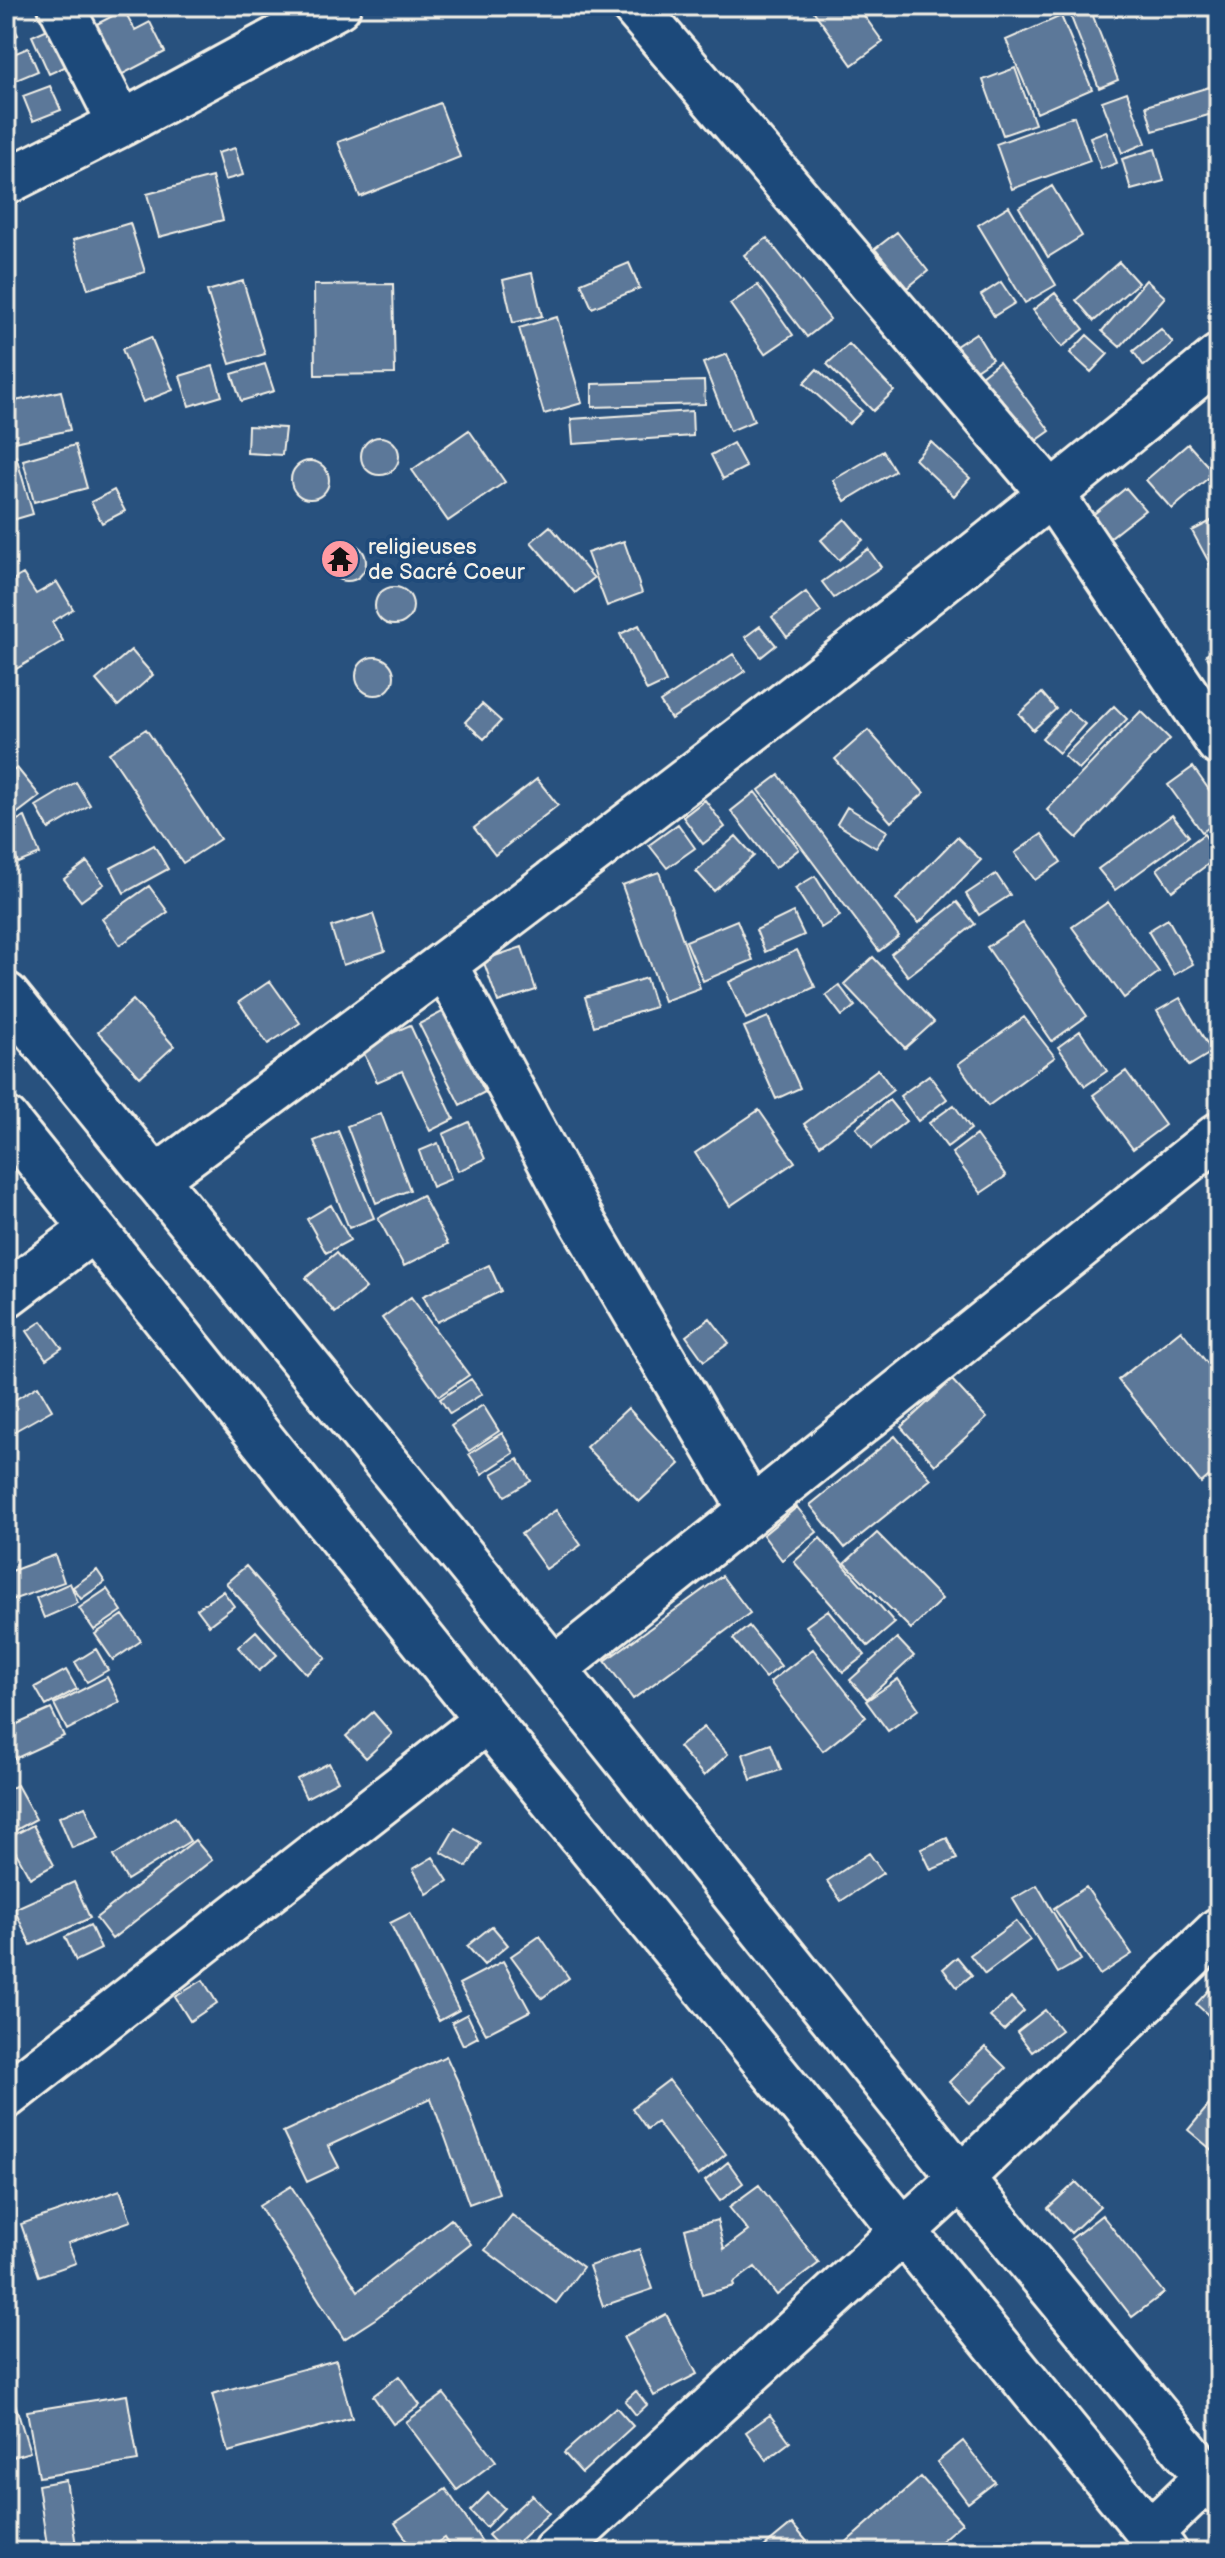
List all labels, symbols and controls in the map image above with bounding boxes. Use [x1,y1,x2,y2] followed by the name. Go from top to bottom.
[368,534,526,586] place label: religieuses de Sacré Coeur
[319,538,361,580] temple icon: religieuses de Sacré Coeur

